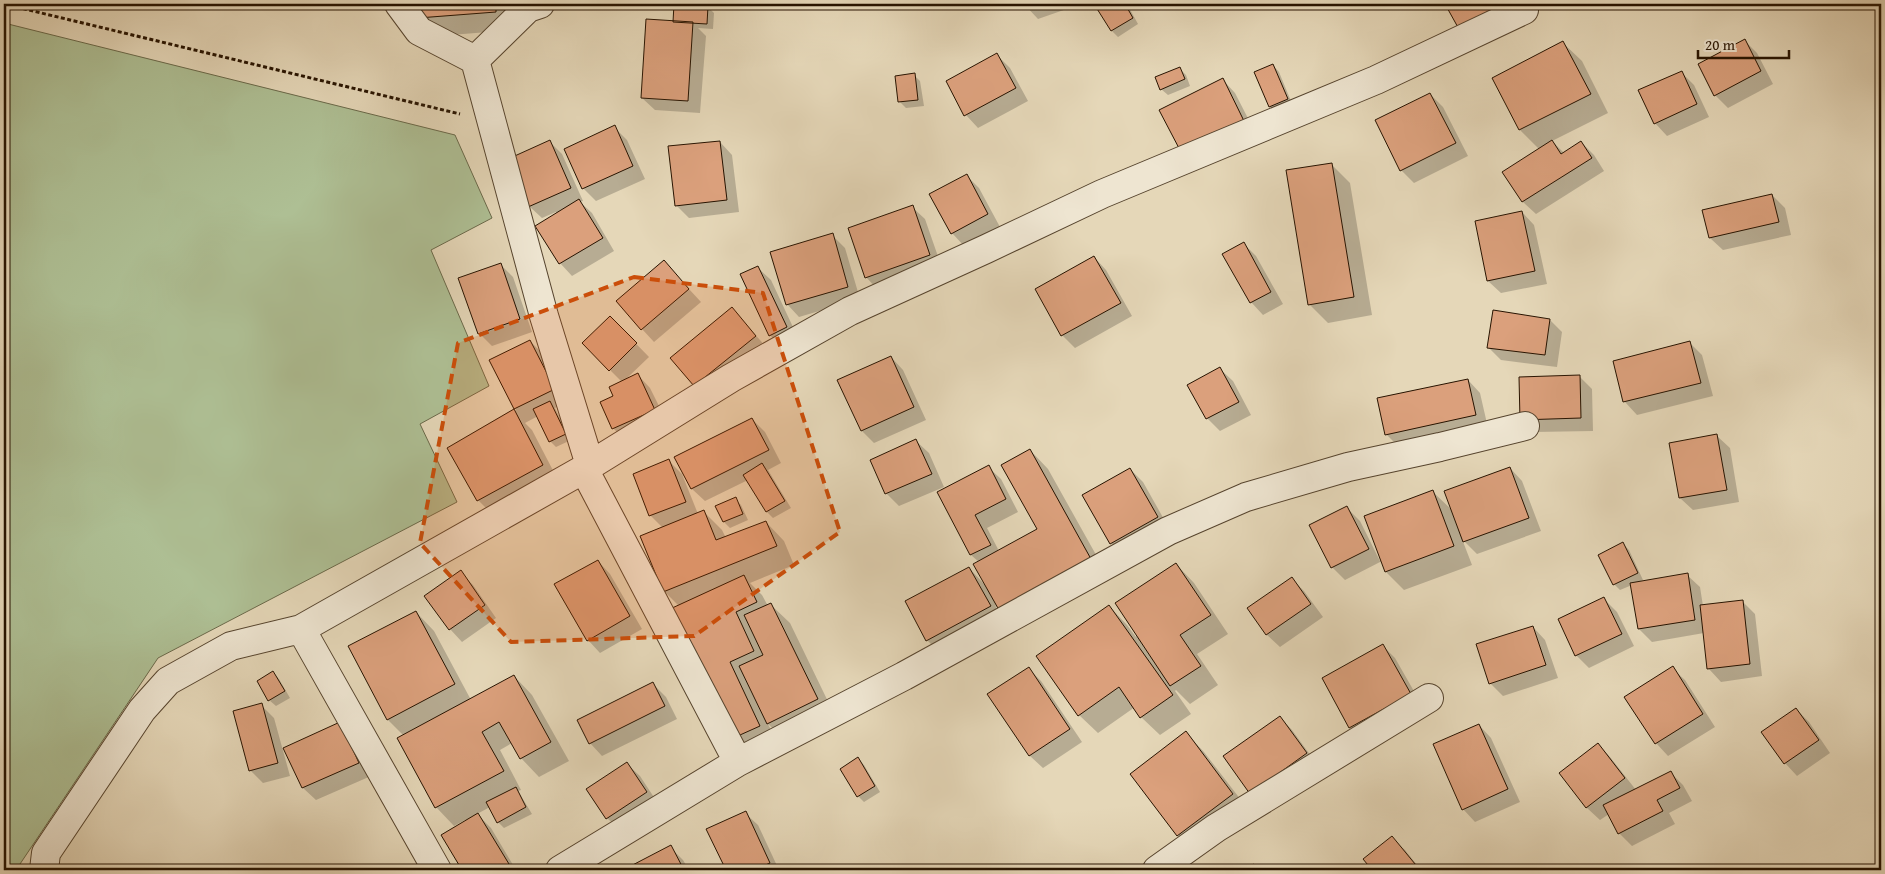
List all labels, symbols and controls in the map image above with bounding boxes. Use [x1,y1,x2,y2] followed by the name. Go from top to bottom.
[1698,28,1789,60] scale bar
[1705,34,1736,55] text: 20 m

